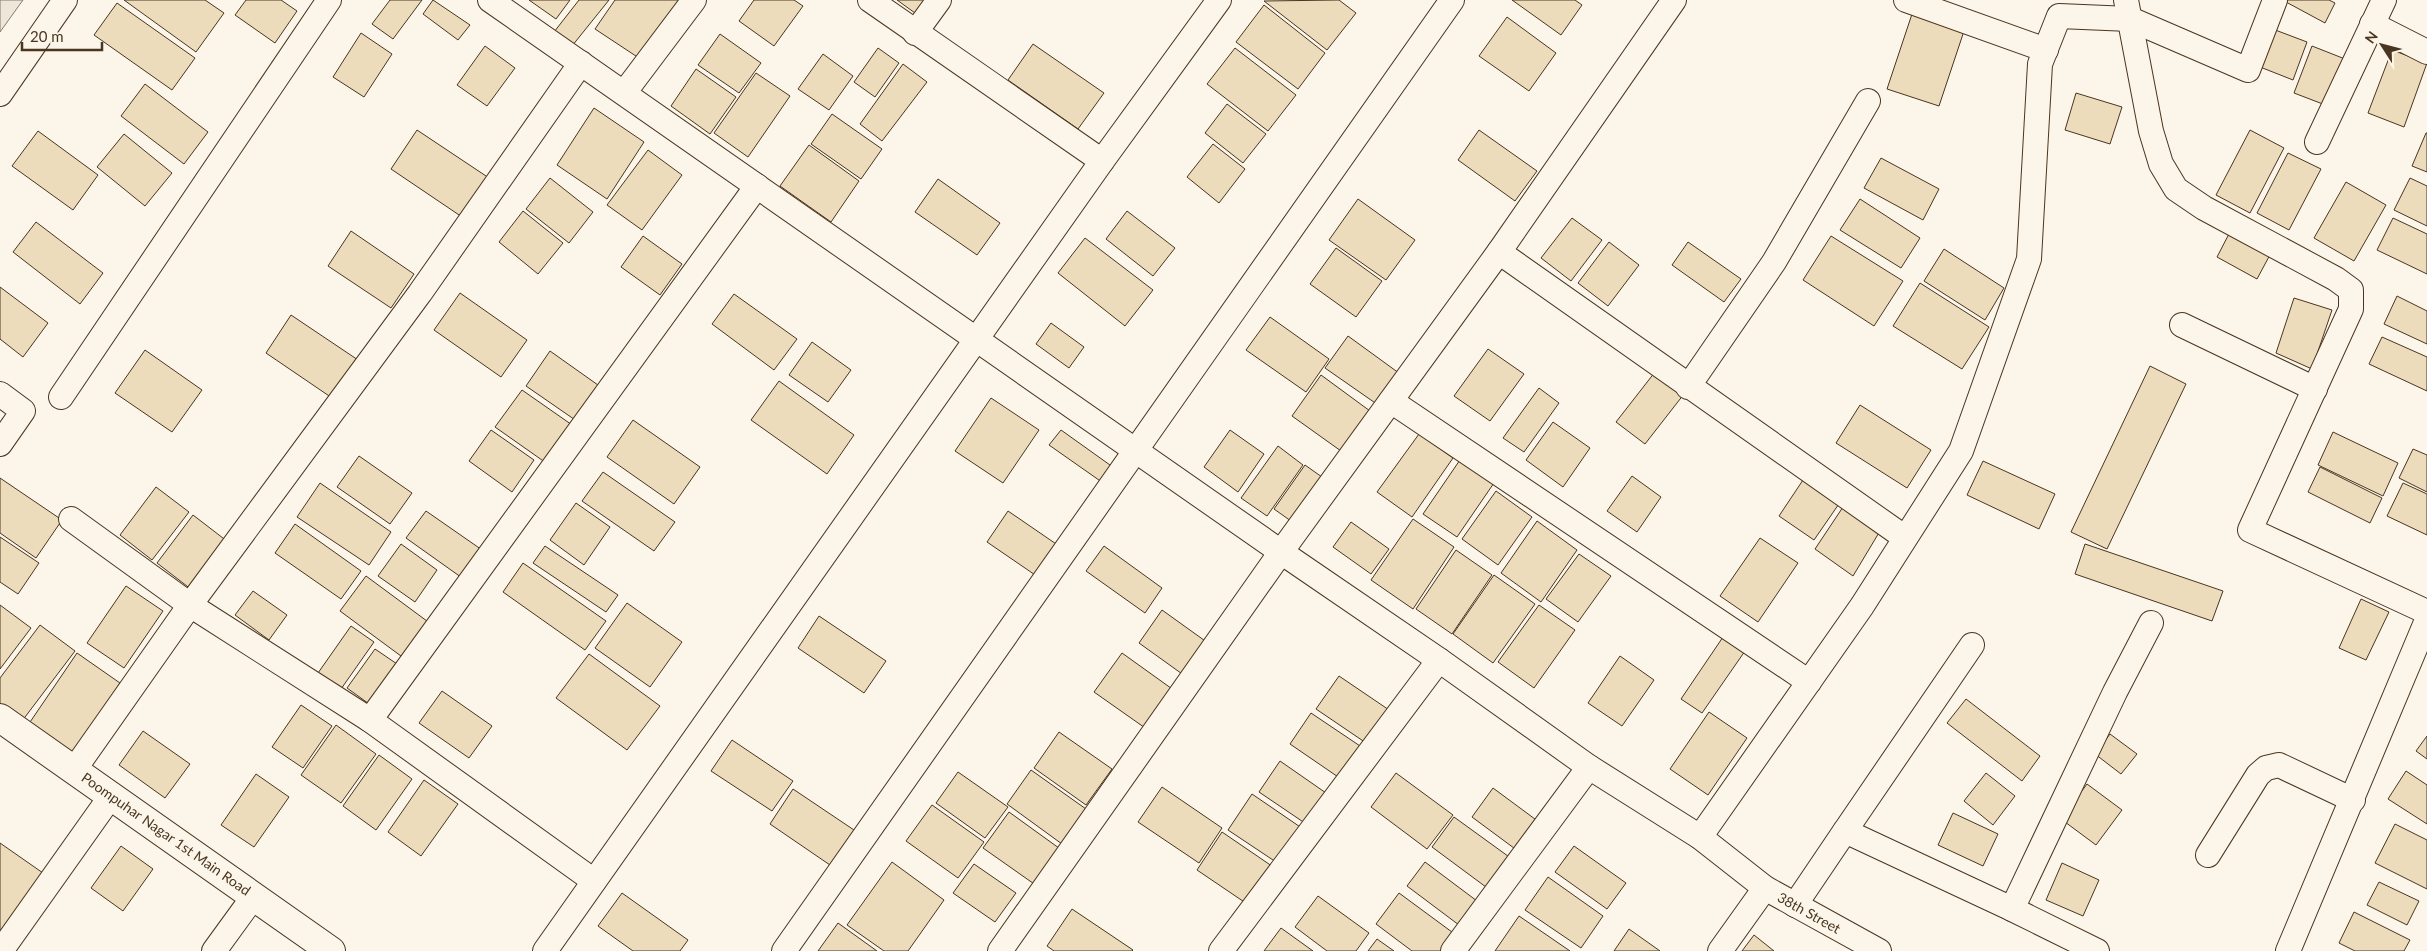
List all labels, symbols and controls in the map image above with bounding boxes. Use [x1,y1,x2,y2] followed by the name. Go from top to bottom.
[22,20,102,52] scale bar
[2357,20,2407,70] north arrow
[30,27,64,45] text: 20 m
[2361,28,2381,46] text: N
[78,769,254,899] street label: Poompuhar Nagar 1st Main Road
[1775,888,1844,937] street label: 38th Street

